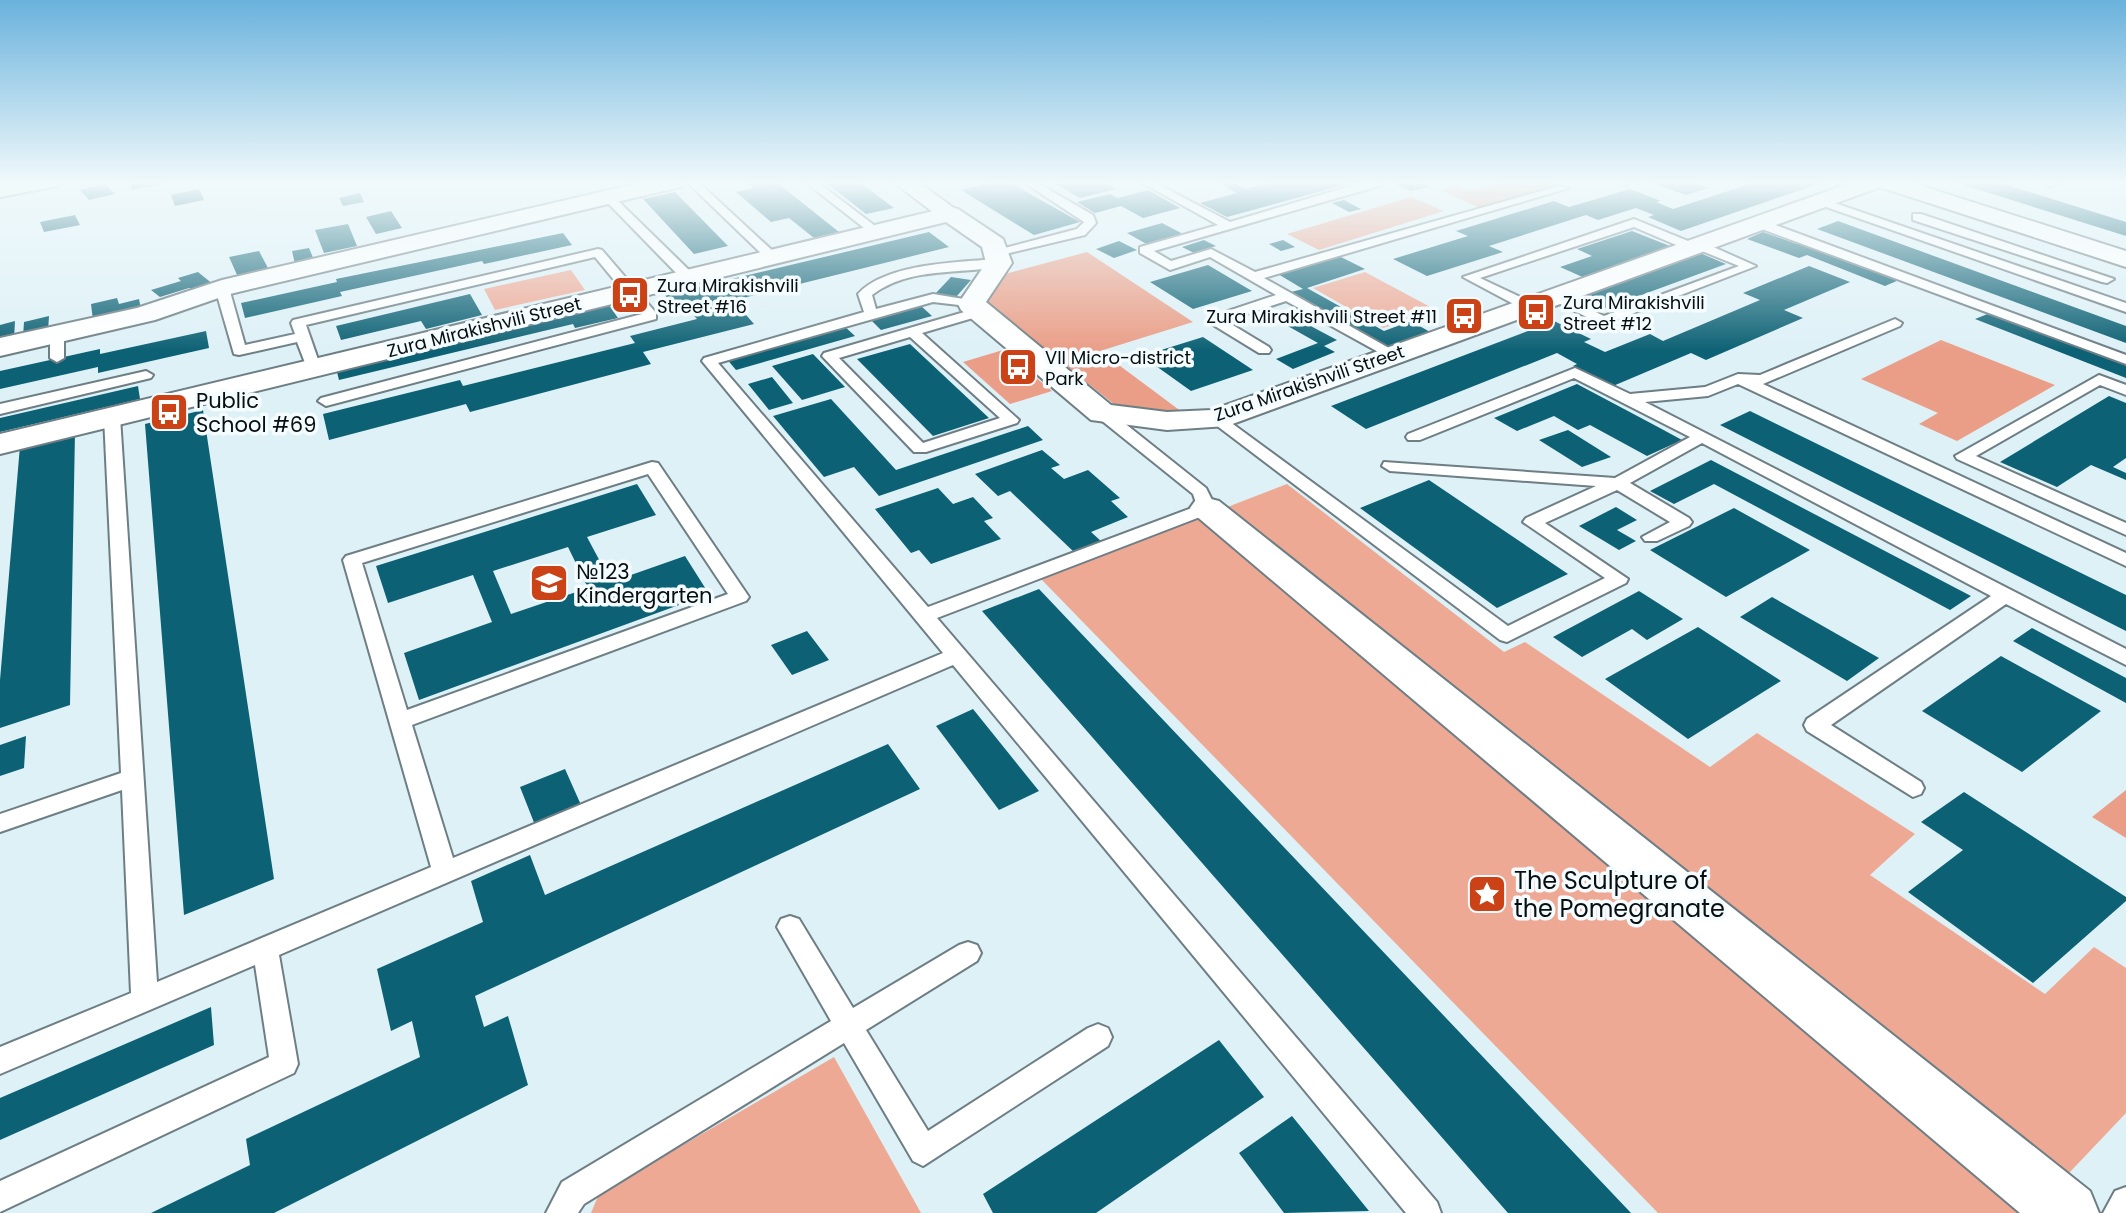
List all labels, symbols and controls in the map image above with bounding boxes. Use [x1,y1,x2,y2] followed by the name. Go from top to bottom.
[657,273,799,319] place label: Zura Mirakishvili Street #16
[609,274,651,316] bus stop icon: Zura Mirakishvili Street #16
[1563,290,1705,336] place label: Zura Mirakishvili Street #12
[384,291,584,363] street label: Zura Mirakishvili Street
[1515,291,1557,333] bus stop icon: Zura Mirakishvili Street #12
[1443,295,1485,337] bus stop icon: Zura Mirakishvili Street #11
[1206,304,1437,329] place label: Zura Mirakishvili Street #11
[1211,339,1407,427] street label: Zura Mirakishvili Street
[1045,345,1191,391] place label: VII Micro-district Park
[997,346,1039,388] bus stop icon: VII Micro-district Park
[196,386,316,439] place label: Public School #69
[148,391,190,433] bus stop icon: Public School #69
[576,557,713,610] place label: №123 Kindergarten
[528,562,570,604] school or university icon: №123 Kindergarten
[1514,864,1725,925] place label: The Sculpture of the Pomegranate
[1466,873,1508,915] place icon: The Sculpture of the Pomegranate

